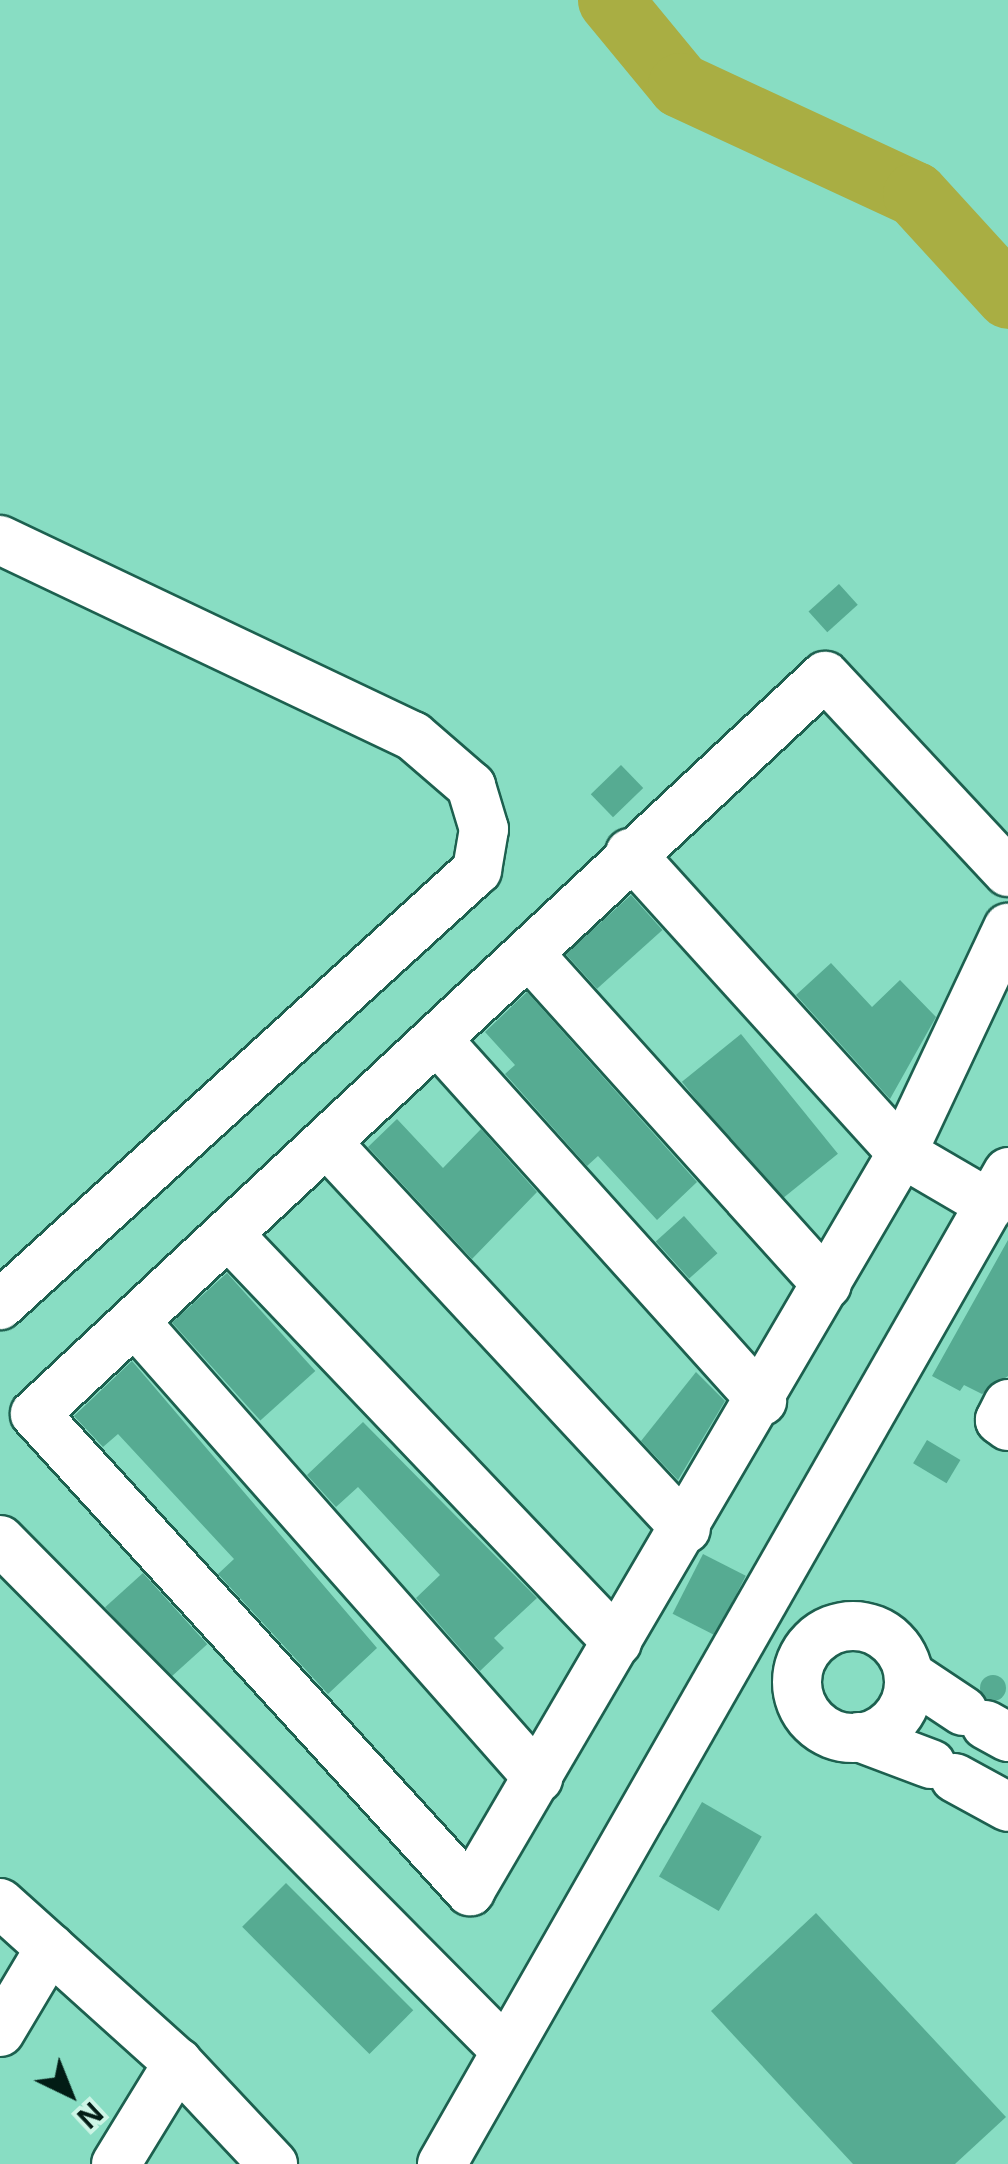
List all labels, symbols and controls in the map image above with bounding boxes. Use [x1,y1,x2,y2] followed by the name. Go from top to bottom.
[20,2044,120,2144] north arrow
[69,2094,112,2138] text: N

